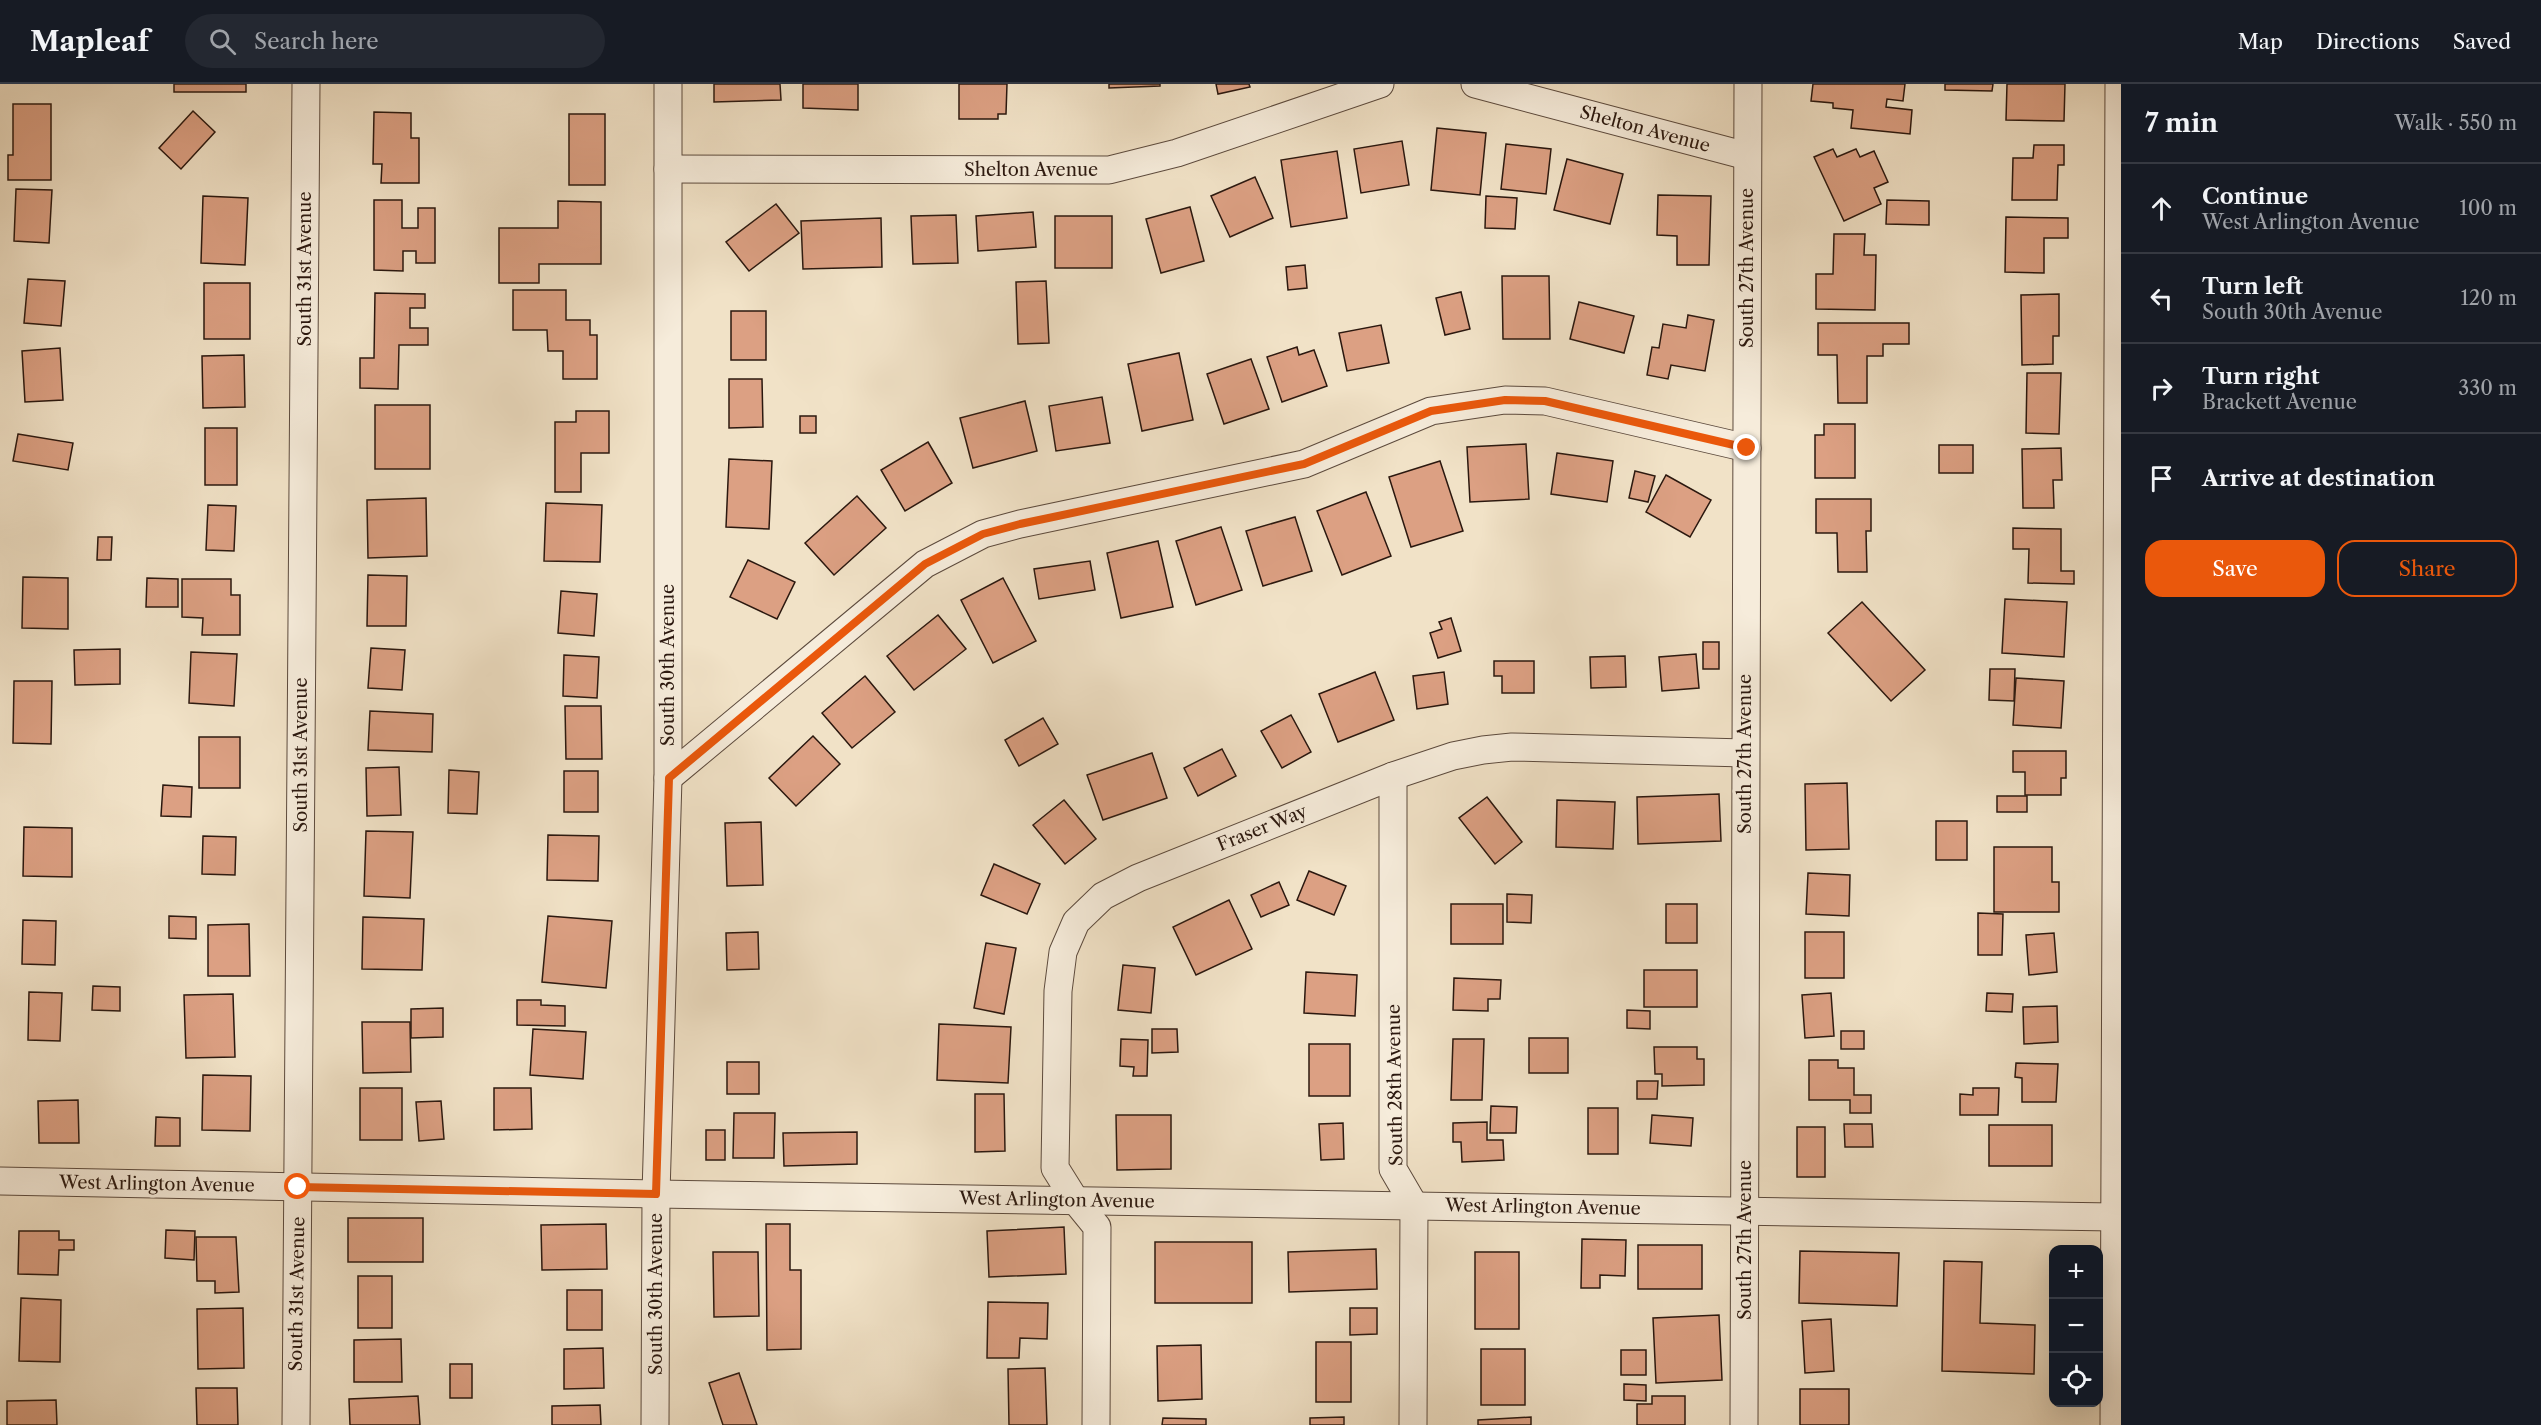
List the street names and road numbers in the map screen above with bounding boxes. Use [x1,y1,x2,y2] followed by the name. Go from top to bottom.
[1577,101,1713,157] street label: Shelton Avenue
[964,159,1098,181] street label: Shelton Avenue
[1736,188,1758,348] street label: South 27th Avenue
[294,192,316,346] street label: South 31st Avenue
[657,584,679,746] street label: South 30th Avenue
[1734,674,1756,834] street label: South 27th Avenue
[290,678,312,832] street label: South 31st Avenue
[1214,800,1311,856] street label: Fraser Way
[1383,1004,1407,1166] street label: South 28th Avenue
[1734,1160,1756,1320] street label: South 27th Avenue
[58,1171,255,1197] street label: West Arlington Avenue
[958,1187,1155,1213] street label: West Arlington Avenue
[1444,1194,1641,1220] street label: West Arlington Avenue
[645,1213,667,1375] street label: South 30th Avenue
[285,1216,309,1372] street label: South 31st Avenue

